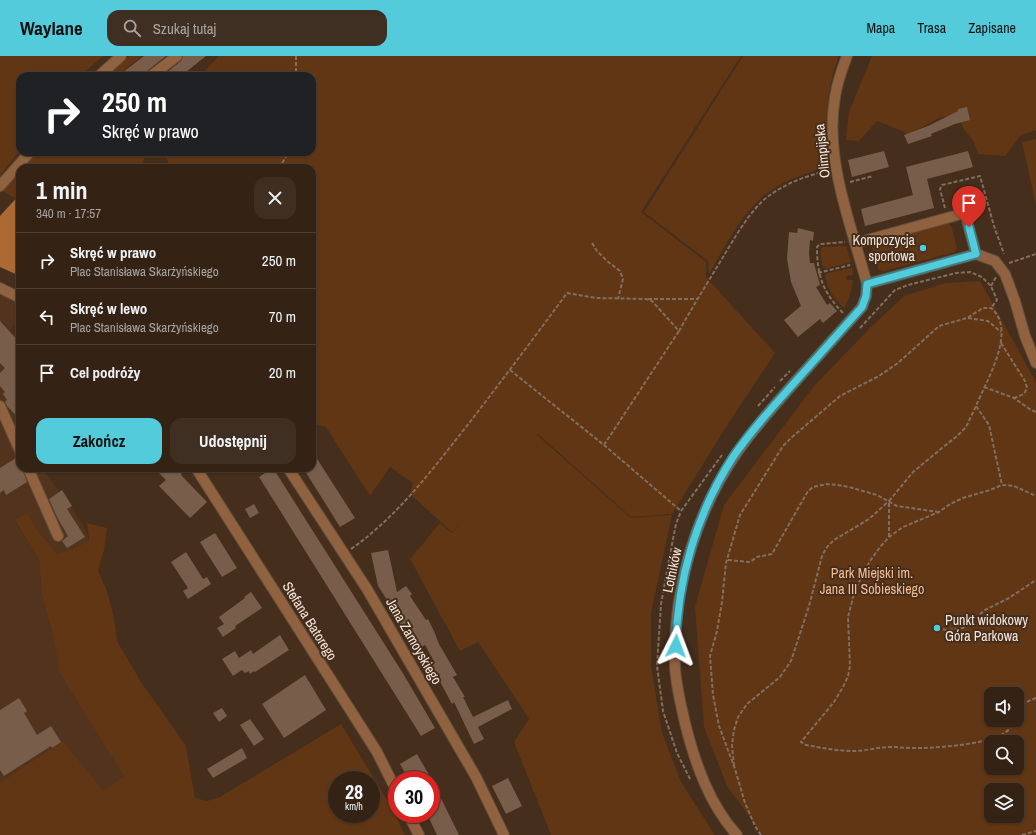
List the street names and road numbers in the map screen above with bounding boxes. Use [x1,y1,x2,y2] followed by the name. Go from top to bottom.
[810,122,834,179] street label: Olimpijska
[658,545,686,594] street label: Lotników
[279,578,341,664] street label: Stefana Batorego
[382,594,446,688] street label: Jana Zamoyskiego

